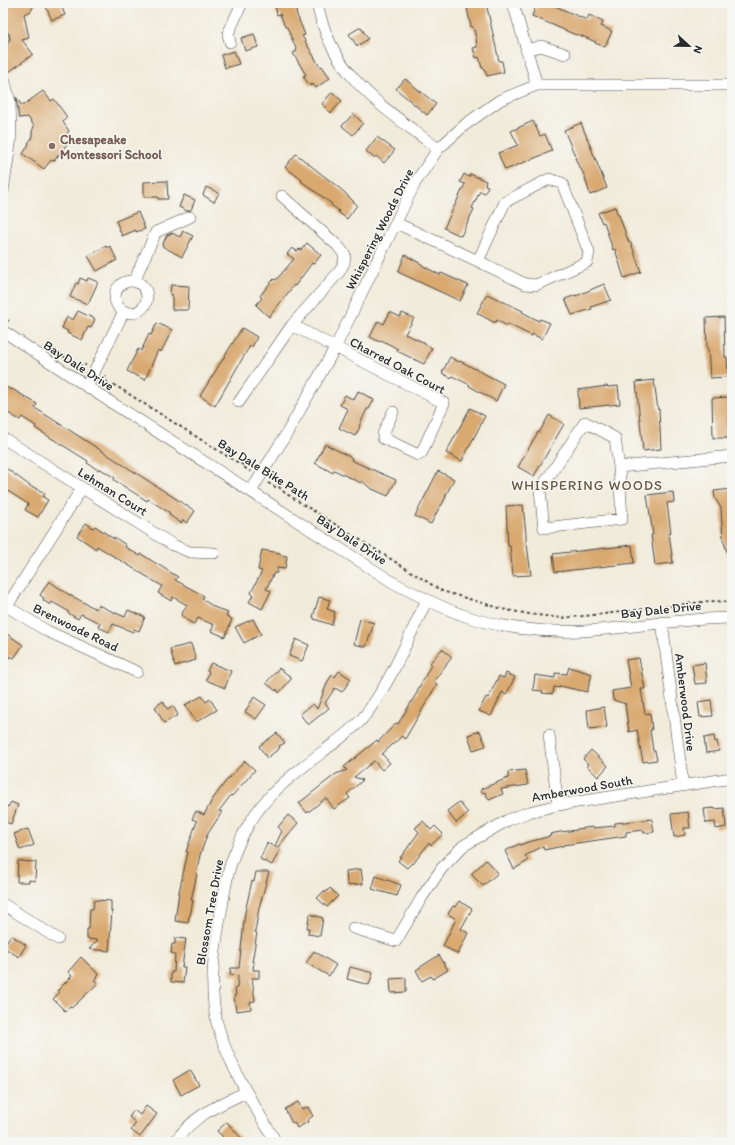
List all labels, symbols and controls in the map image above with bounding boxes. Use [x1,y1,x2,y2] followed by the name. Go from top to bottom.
[669,26,709,66] north arrow
[690,44,705,55] text: N
[60,132,162,162] place label: Chesapeake Montessori School
[47,141,57,151] marker: Chesapeake Montessori School
[342,166,417,292] street label: Whispering Woods Drive
[347,334,448,397] street label: Charred Oak Court
[41,337,117,394] street label: Bay Dale Drive
[215,435,313,504] street label: Bay Dale Bike Path
[75,464,150,519] street label: Lehman Court
[511,477,663,494] district label: WHISPERING WOODS
[314,511,390,568] street label: Bay Dale Drive
[620,598,702,621] street label: Bay Dale Drive
[31,600,121,655] street label: Brenwoode Road
[672,652,699,752] street label: Amberwood Drive
[530,772,634,805] street label: Amberwood South
[193,858,226,966] street label: Blossom Tree Drive

